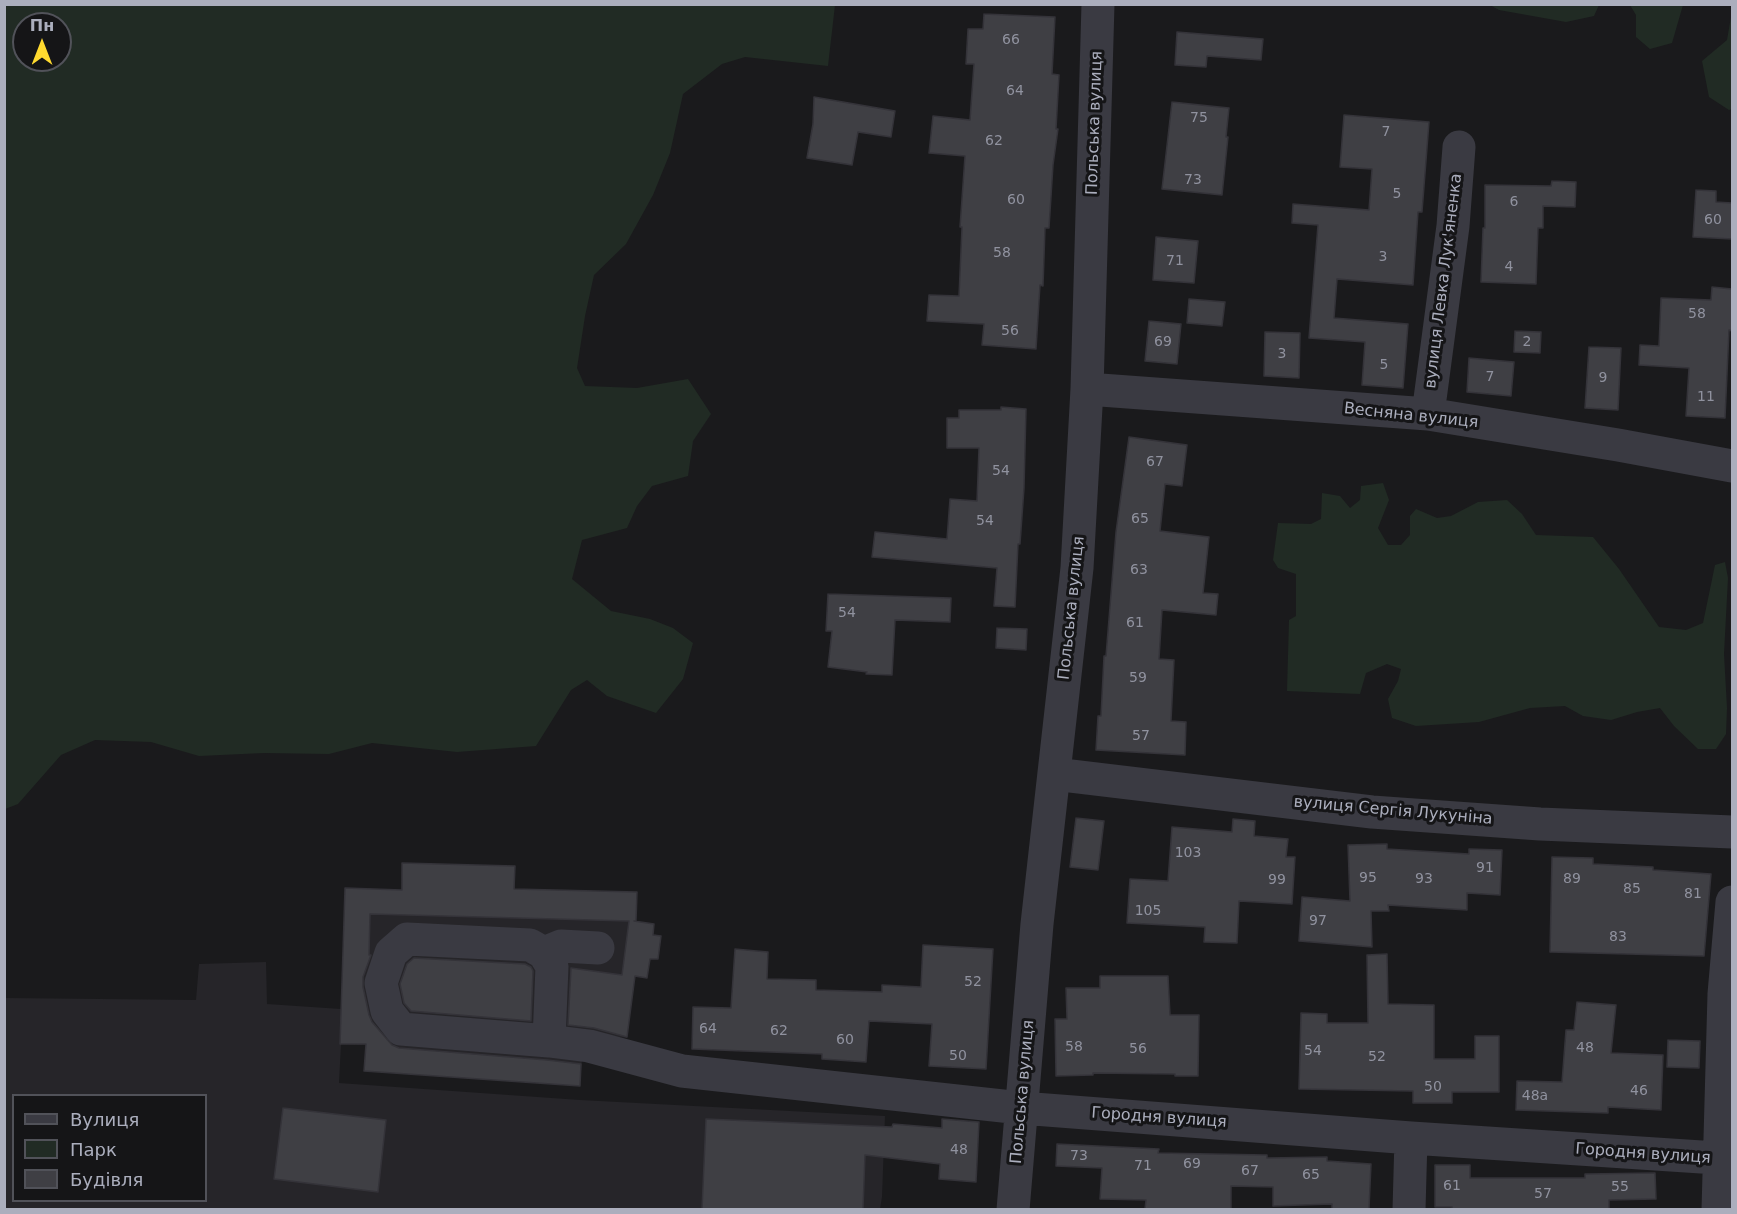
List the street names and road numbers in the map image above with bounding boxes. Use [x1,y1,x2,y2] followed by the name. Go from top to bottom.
[1083,51,1107,195] street label: Польська вулиця
[1421,172,1467,390] street label: вулиця Левка Лук'яненка
[1343,399,1479,433] street label: Весняна вулиця
[1055,535,1089,681] street label: Польська вулиця
[1293,793,1493,829] street label: вулиця Сергія Лукуніна
[1007,1019,1039,1165] street label: Польська вулиця
[1091,1104,1227,1132] street label: Городня вулиця
[1575,1140,1711,1168] street label: Городня вулиця

